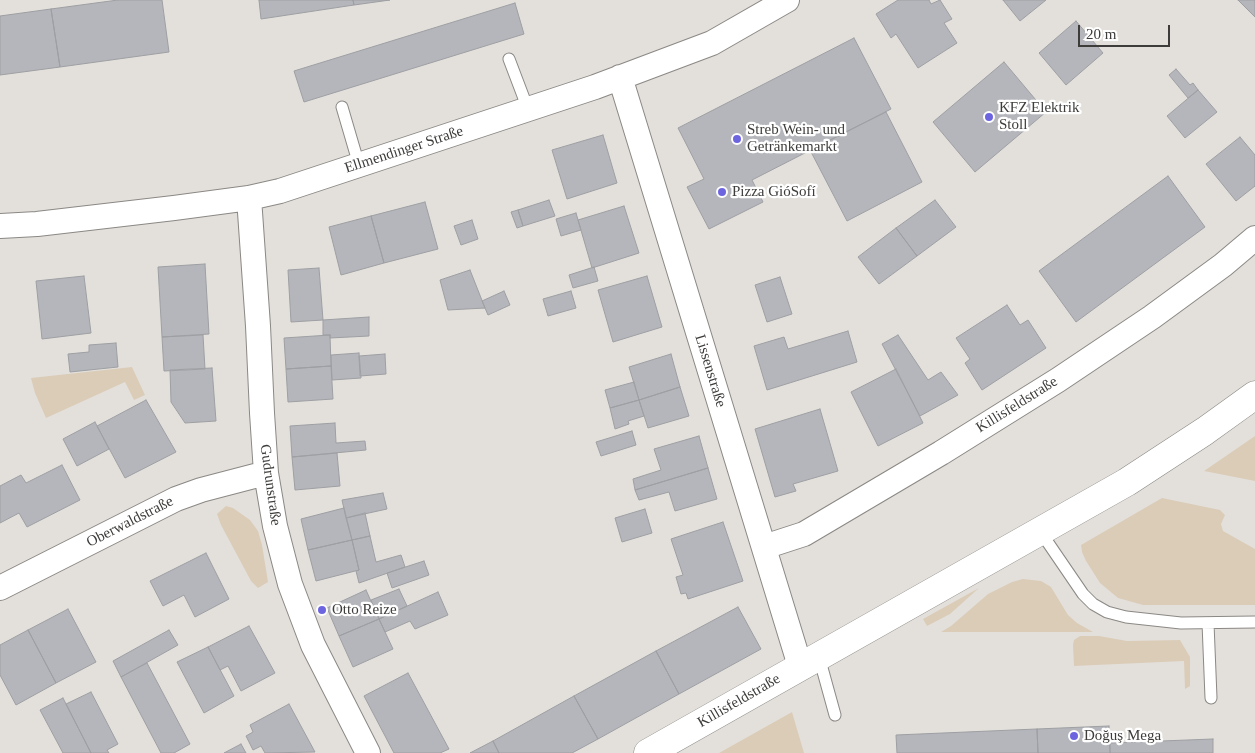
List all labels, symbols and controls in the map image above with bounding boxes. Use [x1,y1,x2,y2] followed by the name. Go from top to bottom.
[1080,15,1172,47] scale bar
[1086,26,1116,42] text: 20 m
[999,99,1079,134] place label: KFZ Elektrik Stoll
[983,111,995,123] marker: KFZ Elektrik Stoll
[747,121,845,156] place label: Streb Wein- und Getränkemarkt
[342,122,466,178] street label: Ellmendinger Straße
[731,133,743,145] marker: Streb Wein- und Getränkemarkt
[732,183,816,201] place label: Pizza GióSofí
[716,186,728,198] marker: Pizza GióSofí
[690,333,730,409] street label: Lissenstraße
[973,373,1061,437] street label: Killisfeldstraße
[255,443,285,527] street label: Gudrunstraße
[84,492,176,552] street label: Oberwaldstraße
[332,601,397,619] place label: Otto Reize
[316,604,328,616] marker: Otto Reize
[694,670,784,732] street label: Killisfeldstraße
[1084,727,1161,745] place label: Doğuş Mega
[1068,730,1080,742] marker: Doğuş Mega

